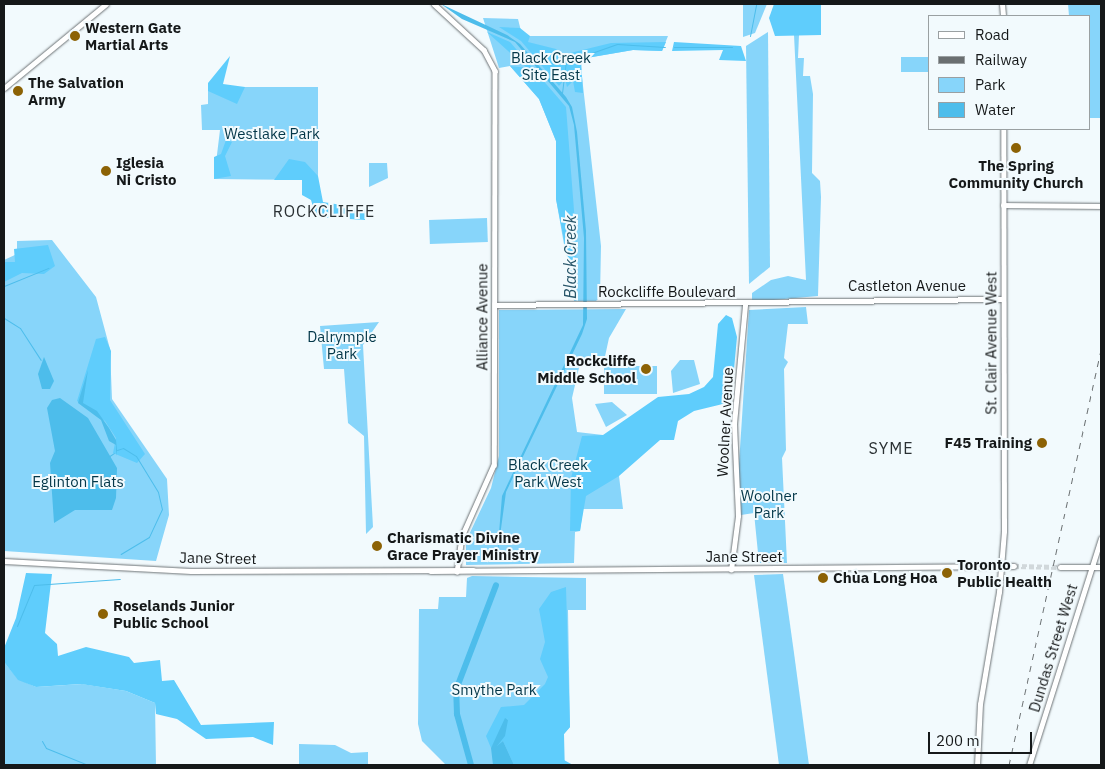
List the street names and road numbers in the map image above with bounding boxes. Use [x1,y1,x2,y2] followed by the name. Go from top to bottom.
[473,263,491,371] street label: Alliance Avenue
[982,271,1000,415] street label: St. Clair Avenue West
[848,277,966,295] street label: Castleton Avenue
[598,283,736,301] street label: Rockcliffe Boulevard
[713,367,737,477] street label: Woolner Avenue
[179,548,257,568] street label: Jane Street
[705,548,783,566] street label: Jane Street
[1025,582,1081,714] street label: Dundas Street West

